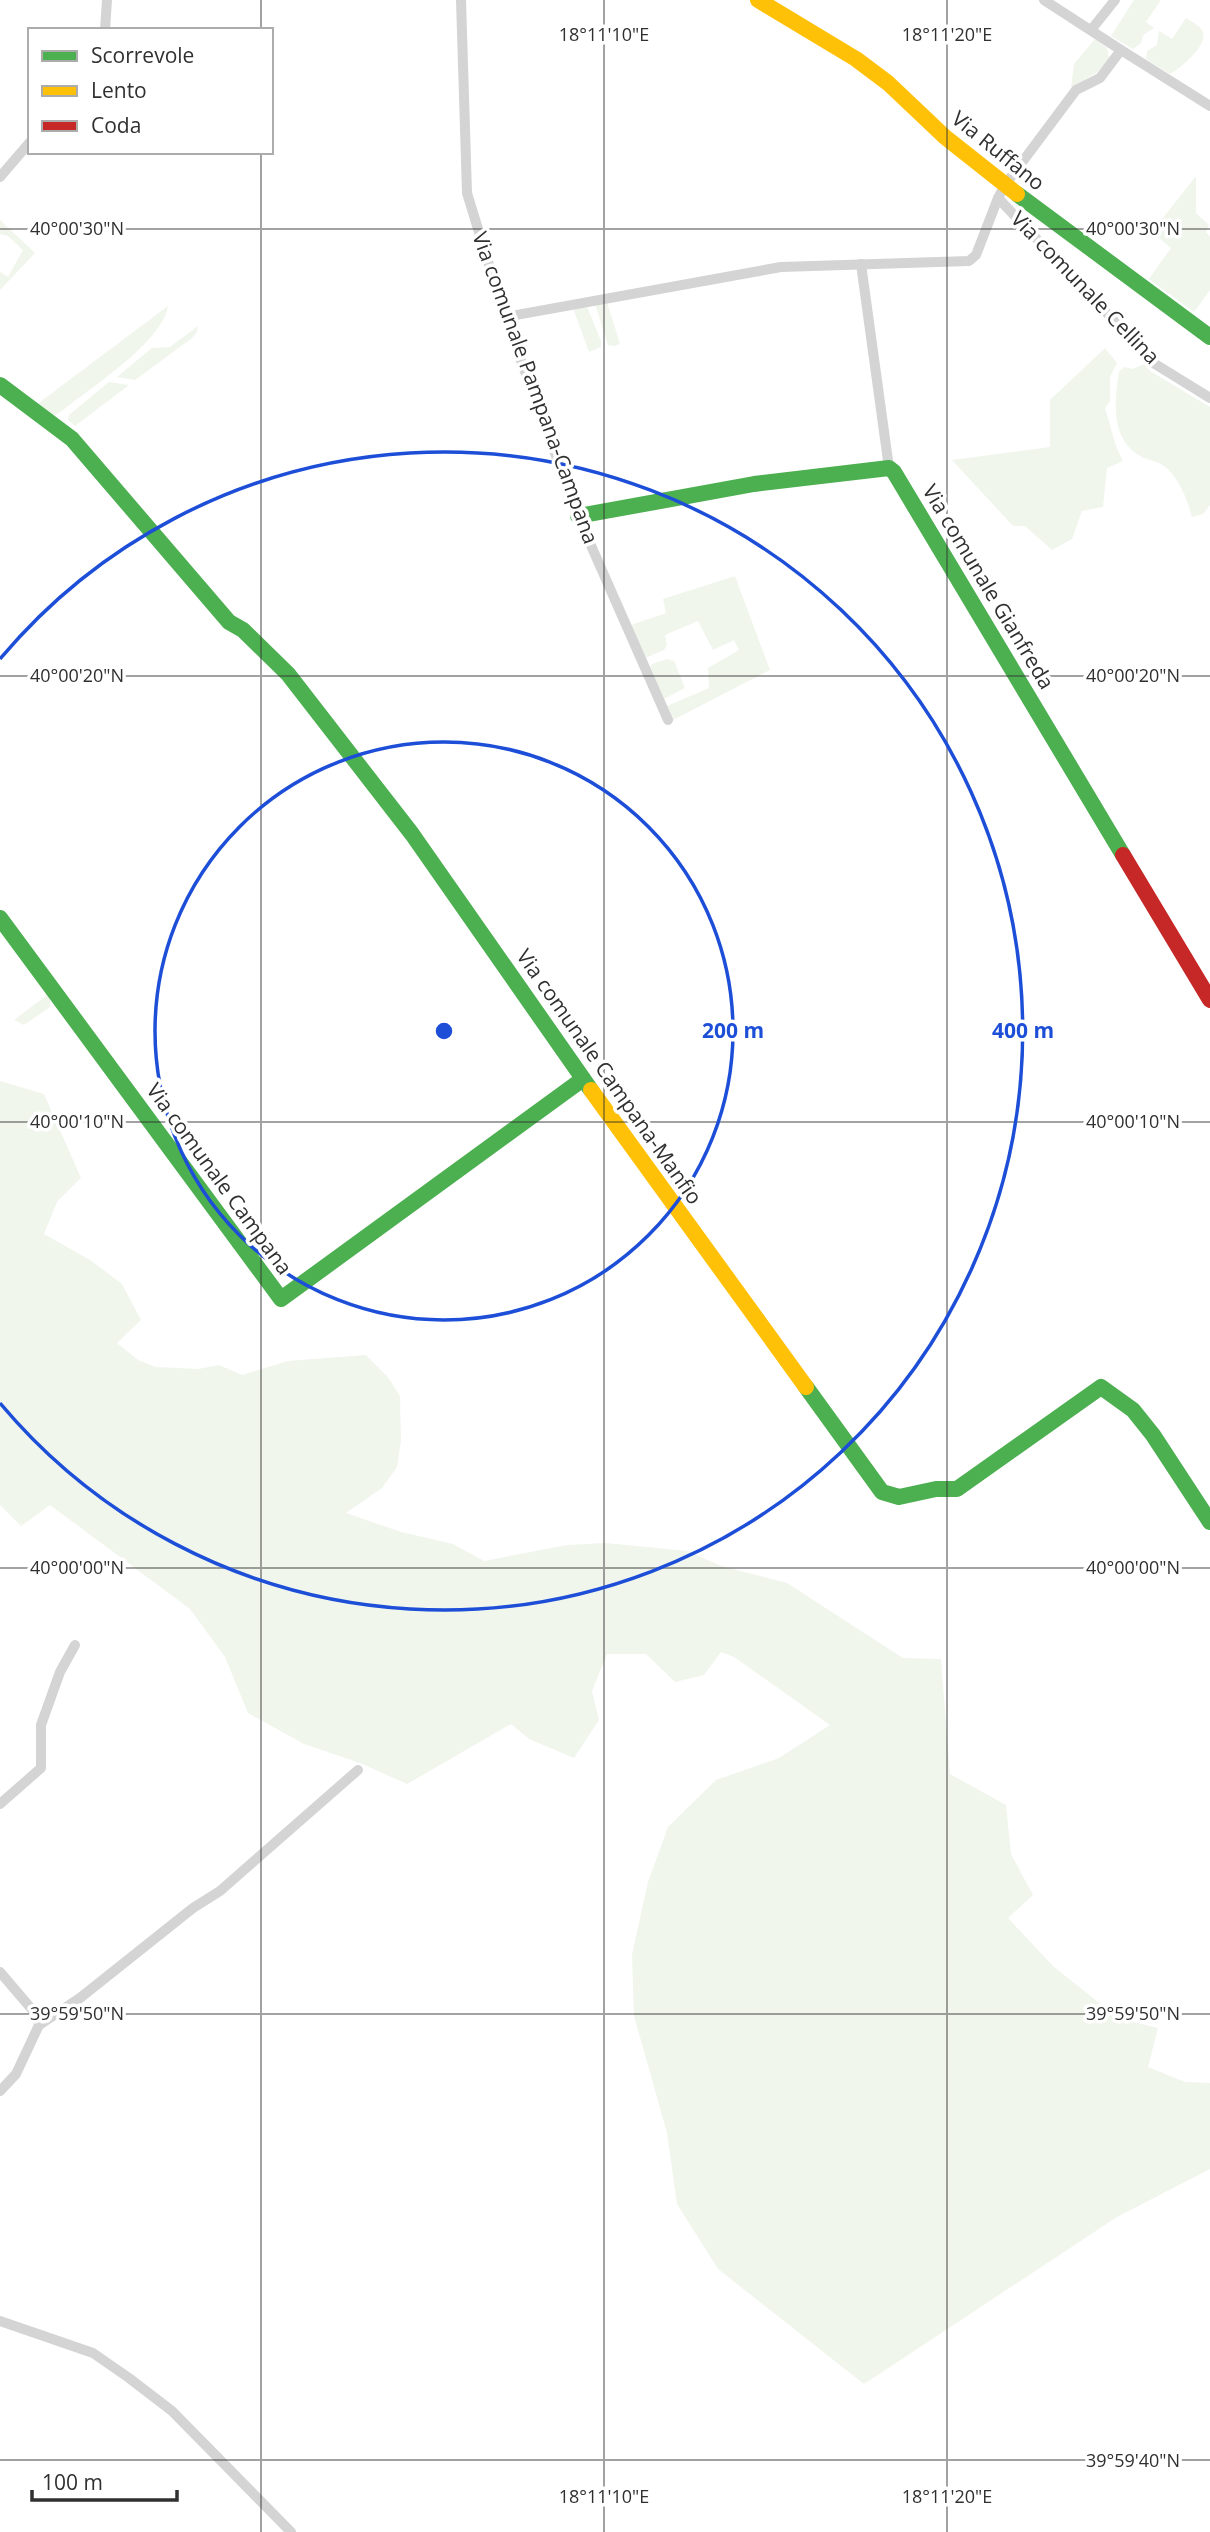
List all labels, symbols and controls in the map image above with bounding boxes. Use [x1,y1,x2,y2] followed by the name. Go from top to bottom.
[559,22,649,46] text: 18°11'10"E
[902,22,992,46] text: 18°11'20"E
[28,28,273,154] legend
[91,41,194,69] text: Scorrevole
[91,76,147,104] text: Lento
[946,104,1051,196] street label: Via Ruffano
[91,111,141,139] text: Coda
[1005,205,1166,370] street label: Via comunale Cellina
[30,216,124,240] text: 40°00'30"N
[1086,216,1180,240] text: 40°00'30"N
[466,228,606,548] street label: Via comunale Pampana-Campana
[917,479,1061,694] street label: Via comunale Gianfreda
[30,663,124,687] text: 40°00'20"N
[1086,663,1180,687] text: 40°00'20"N
[511,943,709,1210] street label: Via comunale Campana-Manfio
[702,1016,764,1044] text: 200 m
[992,1016,1054,1044] text: 400 m
[432,1019,456,1043] centre of rings
[141,1077,299,1280] street label: Via comunale Campana
[30,1109,124,1133] text: 40°00'10"N
[1086,1109,1180,1133] text: 40°00'10"N
[30,1555,124,1579] text: 40°00'00"N
[1086,1555,1180,1579] text: 40°00'00"N
[30,2001,124,2025] text: 39°59'50"N
[1086,2001,1180,2025] text: 39°59'50"N
[1086,2448,1180,2472] text: 39°59'40"N
[32,2458,177,2502] scale bar
[42,2468,103,2496] text: 100 m
[559,2484,649,2508] text: 18°11'10"E
[902,2484,992,2508] text: 18°11'20"E

